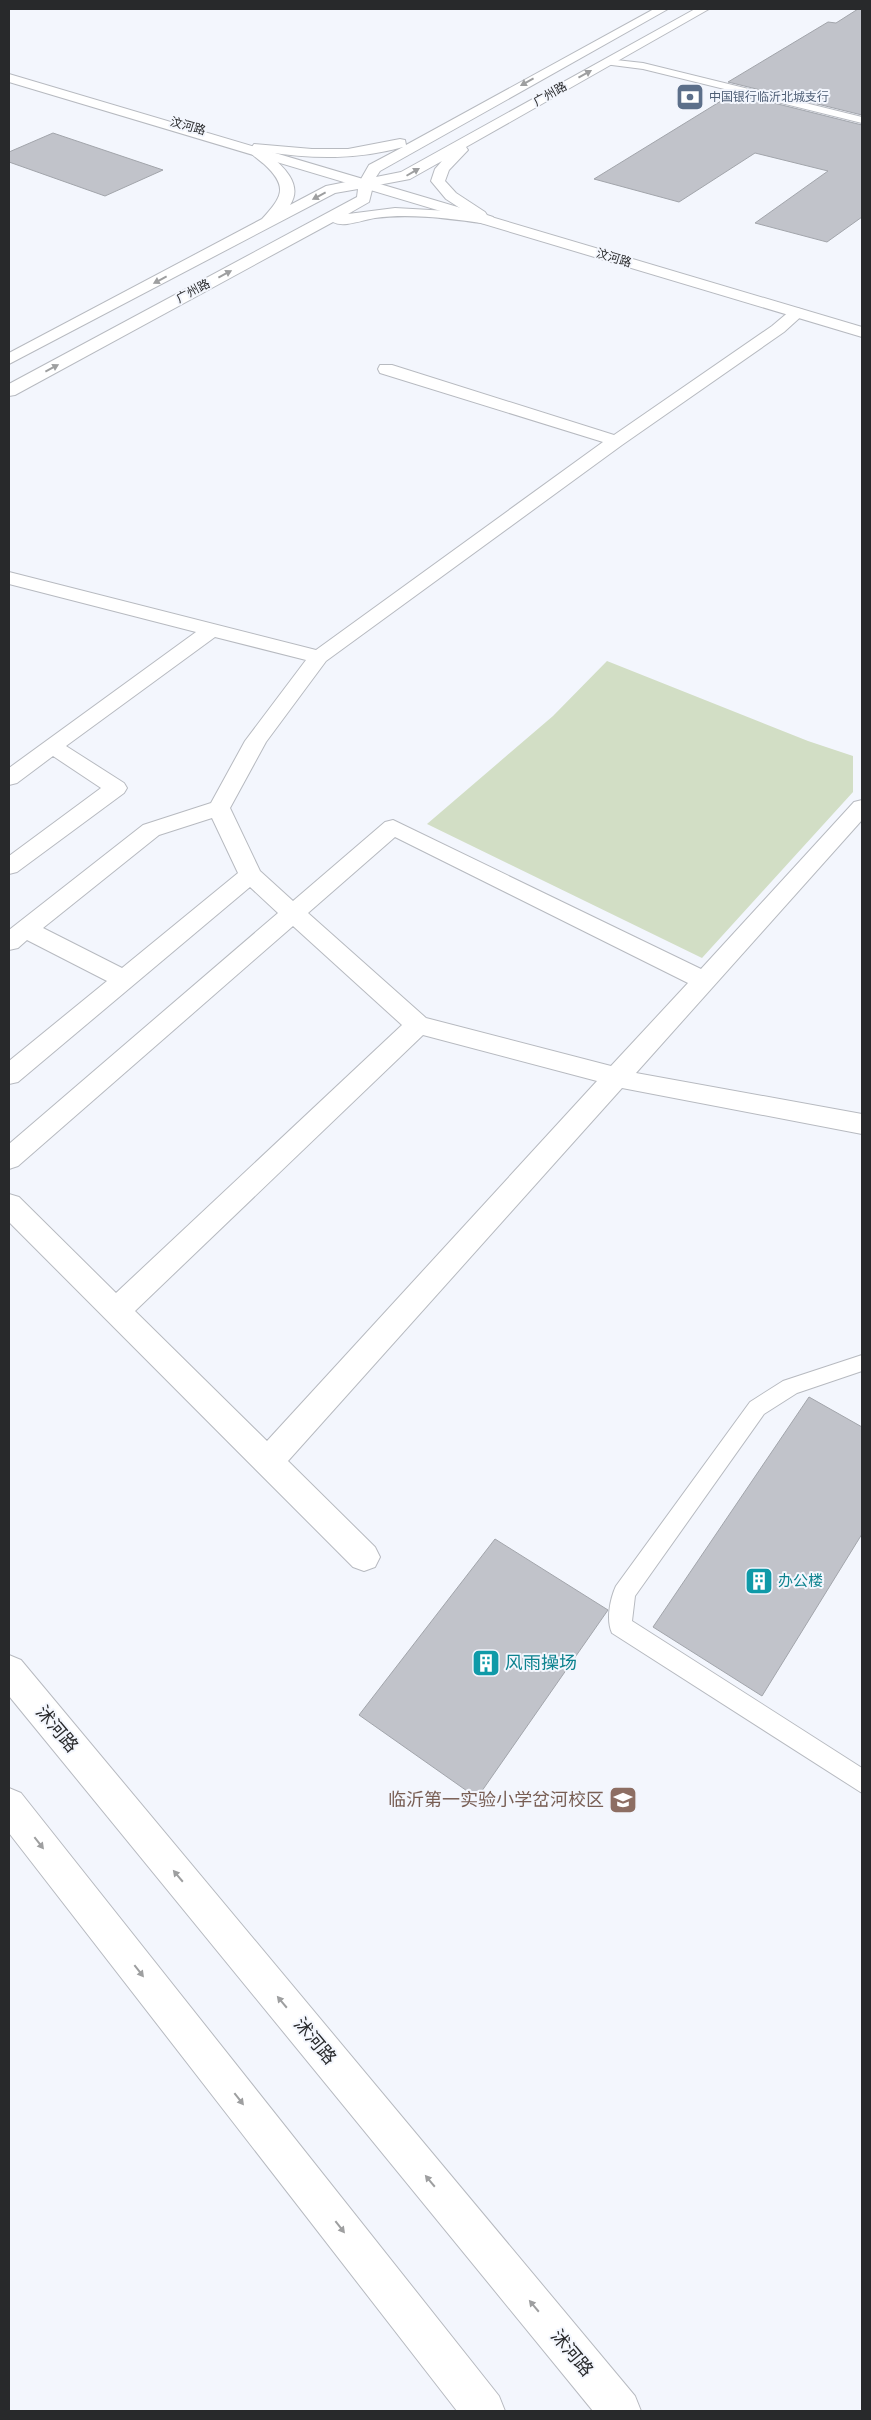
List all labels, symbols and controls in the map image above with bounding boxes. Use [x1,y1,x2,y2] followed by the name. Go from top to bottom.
[578,70,591,79] one-way arrow
[520,78,534,87] one-way arrow
[530,78,569,109] street label: 广州路
[675,82,705,112] bank icon: 中国银行临沂北城支行
[709,89,829,104] place label: 中国银行临沂北城支行
[169,113,208,138] street label: 汶河路
[406,167,419,176] one-way arrow
[312,192,326,200] one-way arrow
[595,245,634,270] street label: 汶河路
[219,269,232,278] one-way arrow
[173,275,212,306] street label: 广州路
[153,276,167,284] one-way arrow
[45,363,58,372] one-way arrow
[744,1566,774,1596] building icon: 办公楼
[778,1571,823,1590] place label: 办公楼
[471,1648,501,1678] building icon: 风雨操场
[505,1651,577,1674] place label: 风雨操场
[31,1701,84,1757] street label: 沭河路
[608,1785,638,1815] school or university icon: 临沂第一实验小学岔河校区
[388,1788,604,1811] place label: 临沂第一实验小学岔河校区
[33,1836,44,1849] one-way arrow
[173,1870,184,1883] one-way arrow
[134,1964,145,1977] one-way arrow
[276,1996,288,2008] one-way arrow
[289,2013,342,2069] street label: 沭河路
[234,2092,245,2105] one-way arrow
[425,2175,436,2187] one-way arrow
[334,2220,345,2233] one-way arrow
[528,2300,539,2313] one-way arrow
[546,2325,599,2381] street label: 沭河路

